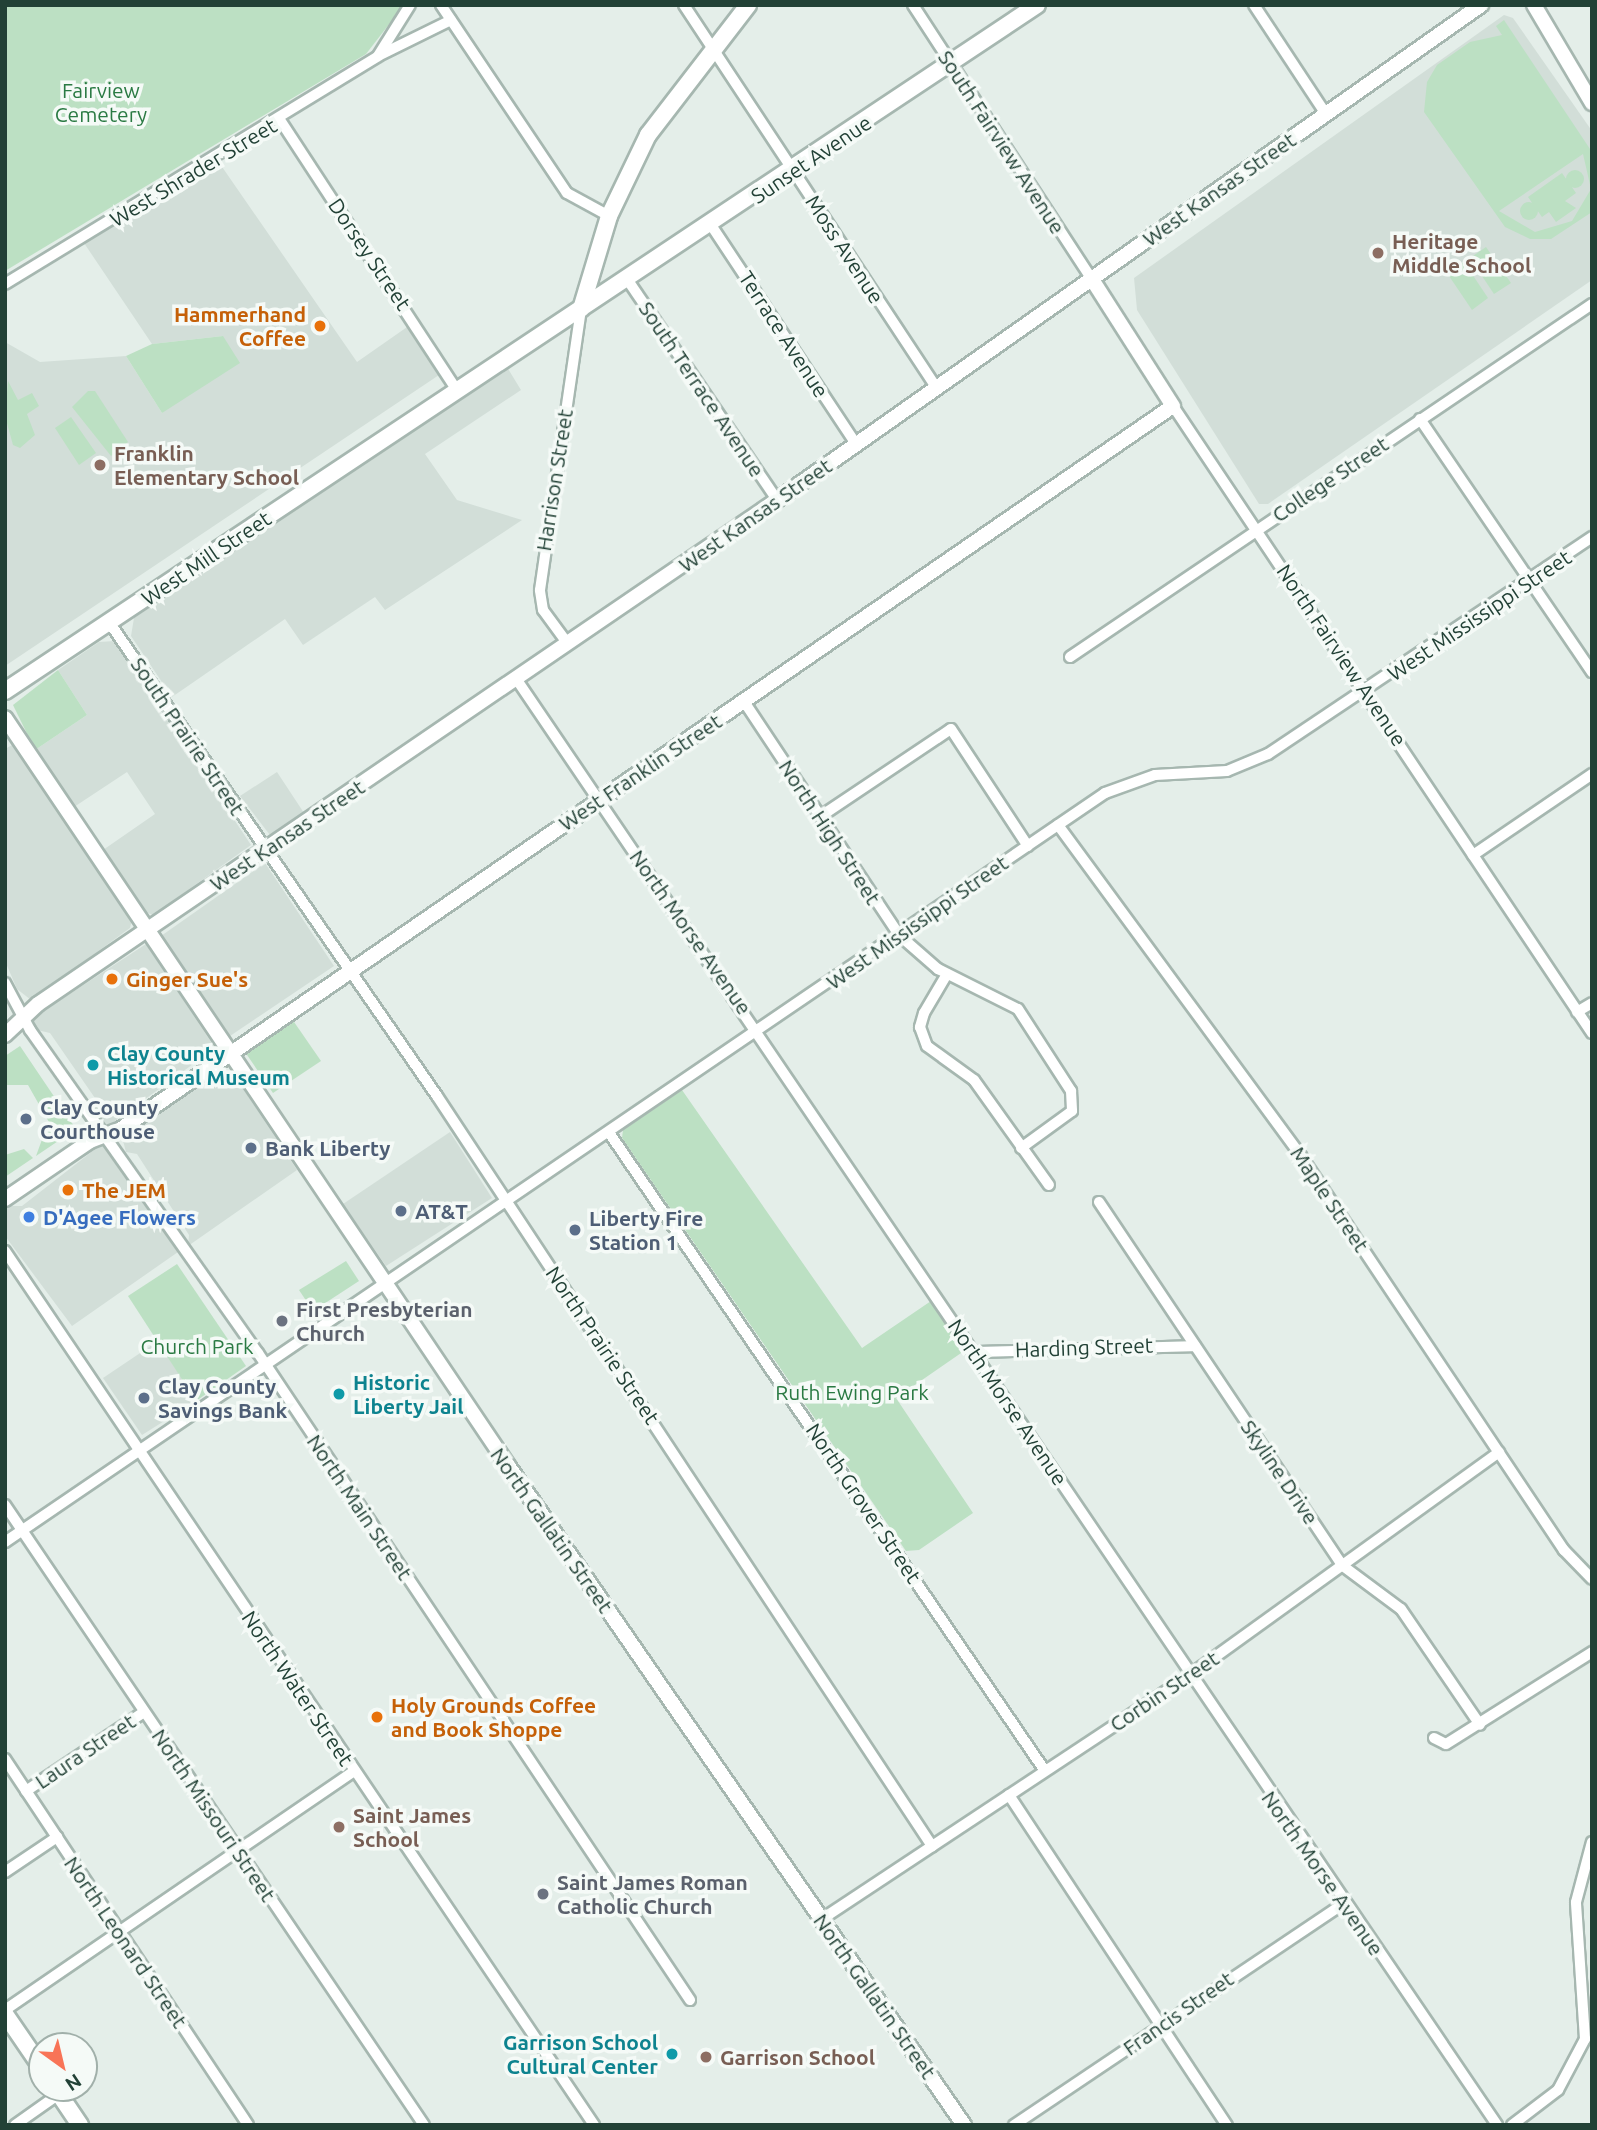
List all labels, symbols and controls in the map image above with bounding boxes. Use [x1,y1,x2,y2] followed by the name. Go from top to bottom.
[933,46,1071,238] street label: South Fairview Avenue
[55,77,147,127] park label: Fairview Cemetery
[746,110,876,208] street label: Sunset Avenue
[105,112,281,232] street label: West Shrader Street
[1138,127,1300,251] street label: West Kansas Street
[801,190,889,308] street label: Moss Avenue
[323,193,417,315] street label: Dorsey Street
[1392,228,1531,278] place label: Heritage Middle School
[1370,245,1386,261] marker: Heritage Middle School
[734,266,834,402] street label: Terrace Avenue
[634,297,770,481] street label: South Terrace Avenue
[174,301,306,351] place label: Hammerhand Coffee
[312,318,328,334] marker: Hammerhand Coffee
[530,407,578,553] street label: Harrison Street
[1267,431,1393,527] street label: College Street
[114,440,299,490] place label: Franklin Elementary School
[674,453,836,577] street label: West Kansas Street
[92,457,108,473] marker: Franklin Elementary School
[136,505,276,611] street label: West Mill Street
[1382,544,1576,686] street label: West Mississippi Street
[1272,559,1412,751] street label: North Fairview Avenue
[126,652,250,820] street label: South Prairie Street
[554,708,726,836] street label: West Franklin Street
[774,755,886,909] street label: North High Street
[205,774,369,896] street label: West Kansas Street
[625,845,757,1019] street label: North Morse Avenue
[821,850,1013,994] street label: West Mississippi Street
[126,966,248,992] place label: Ginger Sue's
[104,971,120,987] marker: Ginger Sue's
[107,1040,290,1090] place label: Clay County Historical Museum
[85,1057,101,1073] marker: Clay County Historical Museum
[40,1094,158,1144] place label: Clay County Courthouse
[18,1111,34,1127] marker: Clay County Courthouse
[265,1135,390,1161] place label: Bank Liberty
[243,1140,259,1156] marker: Bank Liberty
[1285,1141,1375,1257] street label: Maple Street
[82,1177,166,1203] place label: The JEM
[60,1182,76,1198] marker: The JEM
[415,1198,468,1224] place label: AT&T
[393,1203,409,1219] marker: AT&T
[43,1204,196,1230] place label: D'Agee Flowers
[589,1205,703,1255] place label: Liberty Fire Station 1
[21,1209,37,1225] marker: D'Agee Flowers
[567,1222,583,1238] marker: Liberty Fire Station 1
[541,1261,665,1429] street label: North Prairie Street
[296,1296,472,1346] place label: First Presbyterian Church
[274,1313,290,1329] marker: First Presbyterian Church
[943,1314,1073,1490] street label: North Morse Avenue
[1014,1332,1154,1362] street label: Harding Street
[140,1333,254,1359] park label: Church Park
[353,1369,464,1419] place label: Historic Liberty Jail
[158,1373,287,1423] place label: Clay County Savings Bank
[775,1379,929,1405] park label: Ruth Ewing Park
[331,1386,347,1402] marker: Historic Liberty Jail
[136,1390,152,1406] marker: Clay County Savings Bank
[1236,1415,1324,1529] street label: Skyline Drive
[801,1418,927,1588] street label: North Grover Street
[302,1430,418,1584] street label: North Main Street
[486,1443,618,1617] street label: North Gallatin Street
[237,1606,359,1770] street label: North Water Street
[1105,1645,1223,1737] street label: Corbin Street
[391,1692,596,1742] place label: Holy Grounds Coffee and Book Shoppe
[30,1708,140,1794] street label: Laura Street
[369,1709,385,1725] marker: Holy Grounds Coffee and Book Shoppe
[147,1724,281,1906] street label: North Missouri Street
[1257,1786,1389,1960] street label: North Morse Avenue
[353,1802,471,1852] place label: Saint James School
[331,1819,347,1835] marker: Saint James School
[59,1852,193,2032] street label: North Leonard Street
[557,1869,748,1919] place label: Saint James Roman Catholic Church
[535,1886,551,1902] marker: Saint James Roman Catholic Church
[809,1909,941,2083] street label: North Gallatin Street
[1118,1966,1238,2060] street label: Francis Street
[503,2029,658,2079] place label: Garrison School Cultural Center
[28,2032,98,2102] north arrow
[720,2044,875,2070] place label: Garrison School
[664,2046,680,2062] marker: Garrison School Cultural Center
[698,2049,714,2065] marker: Garrison School
[62,2070,86,2096] text: N

